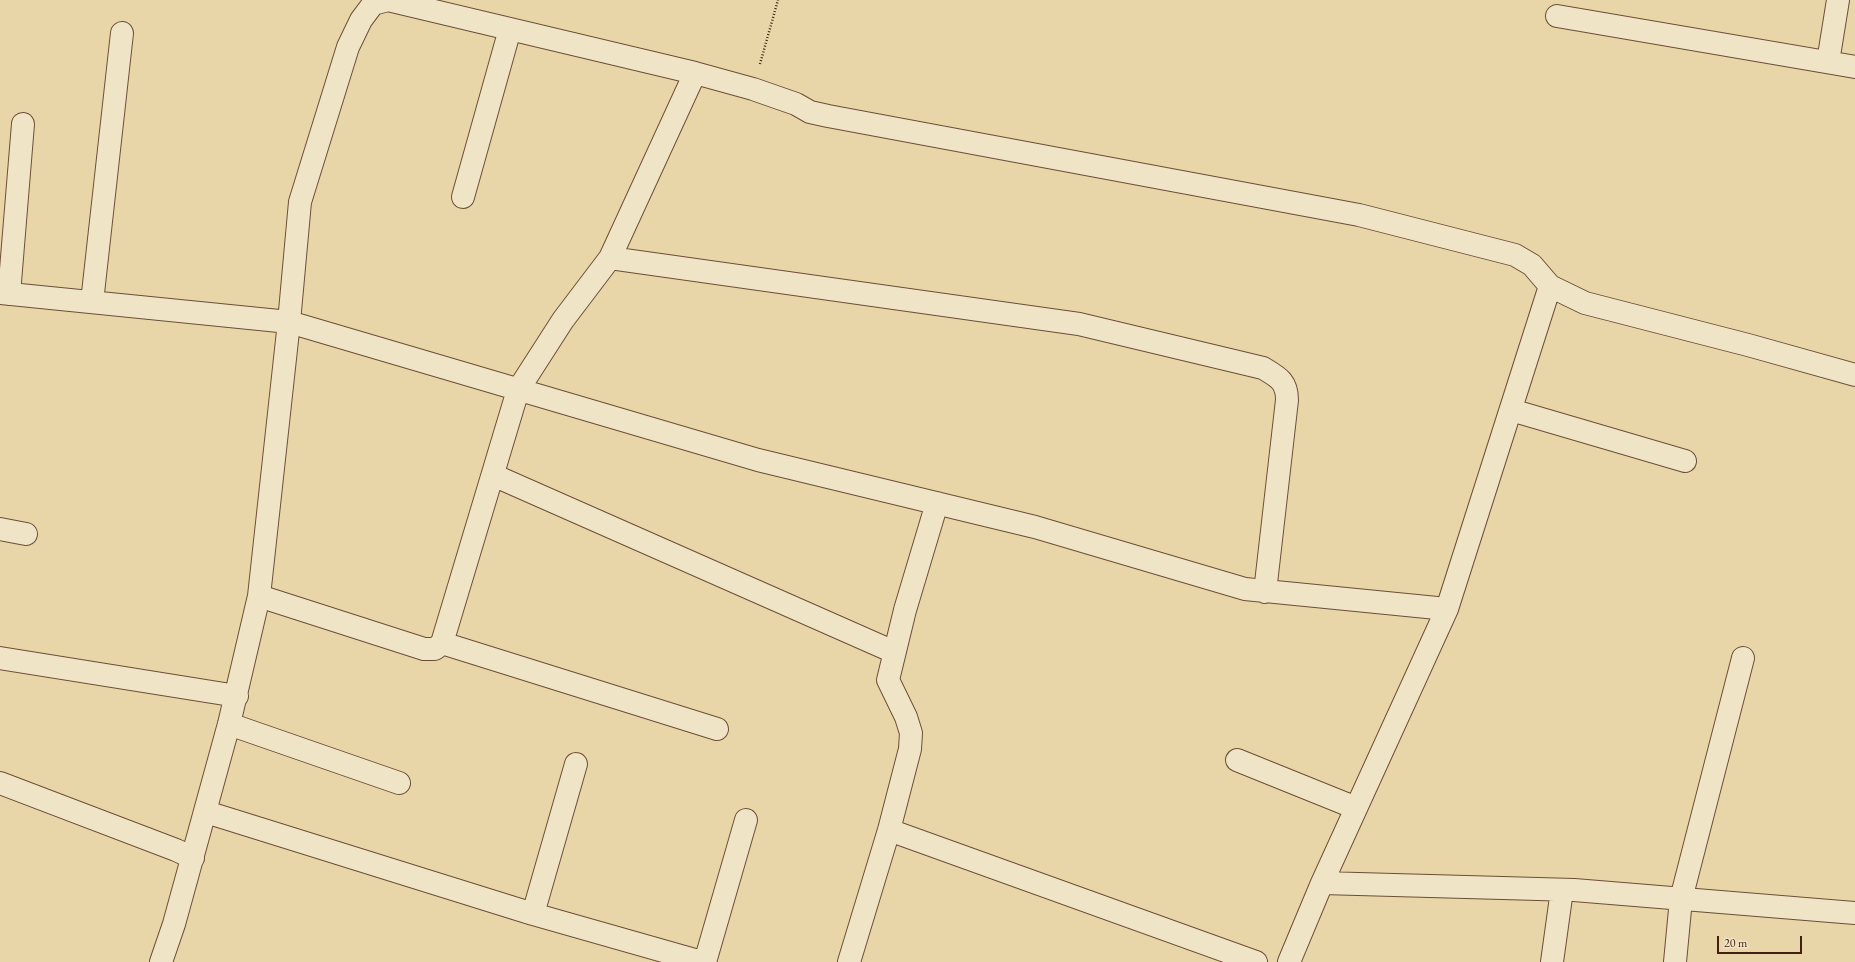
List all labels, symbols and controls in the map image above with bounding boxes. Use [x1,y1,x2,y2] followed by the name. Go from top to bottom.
[1719,928,1804,954] scale bar
[1724,935,1747,951] text: 20 m

